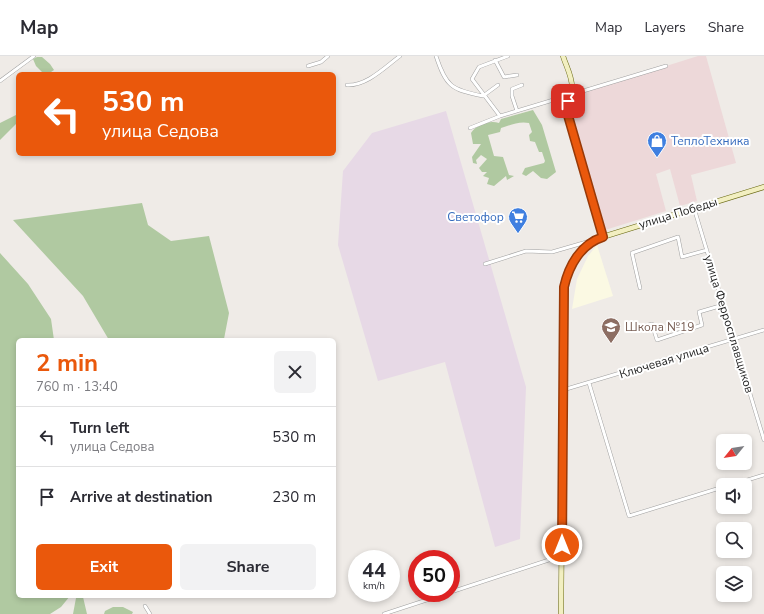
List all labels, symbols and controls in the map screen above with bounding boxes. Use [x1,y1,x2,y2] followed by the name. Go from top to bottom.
[20,15,58,41] text: Map
[595,18,622,37] text: Map
[644,18,686,37] text: Layers
[708,18,744,37] text: Share
[102,83,185,121] text: 530 m
[551,84,585,118] pin
[36,88,88,140] icon: left
[557,90,579,112] icon: arrive
[102,119,219,143] text: улица Седова
[646,130,668,158] shop icon: ТеплоТехника
[671,133,749,149] place label: ТеплоТехника
[637,193,719,233] street label: улица Победы
[507,206,529,234] supermarket icon: Светофор
[447,209,504,225] place label: Светофор
[700,253,758,395] street label: улица Ферросплавщиков
[600,316,622,344] school or university icon: Школа №19
[625,319,694,335] place label: Школа №19
[617,340,711,382] street label: Ключевая улица
[36,347,98,379] text: 2 min
[274,351,316,393] button: close
[36,378,118,396] text: 760 m · 13:40
[70,418,129,438] text: Turn left
[36,426,58,448] icon: left
[272,427,316,447] text: 530 m
[716,434,752,470] north arrow
[716,434,752,602] map controls
[70,438,154,456] text: улица Седова
[716,478,752,514] button: sound
[36,486,58,508] icon: arrive
[70,487,213,507] text: Arrive at destination
[272,487,316,507] text: 230 m
[716,522,752,558] button: search
[541,524,583,566] position arrow
[36,544,172,590] button: Exit
[180,544,316,590] button: Share
[408,550,460,602] speed limit sign: 50
[362,557,386,584] text: 44
[716,566,752,602] button: layers
[363,579,385,593] text: km/h

